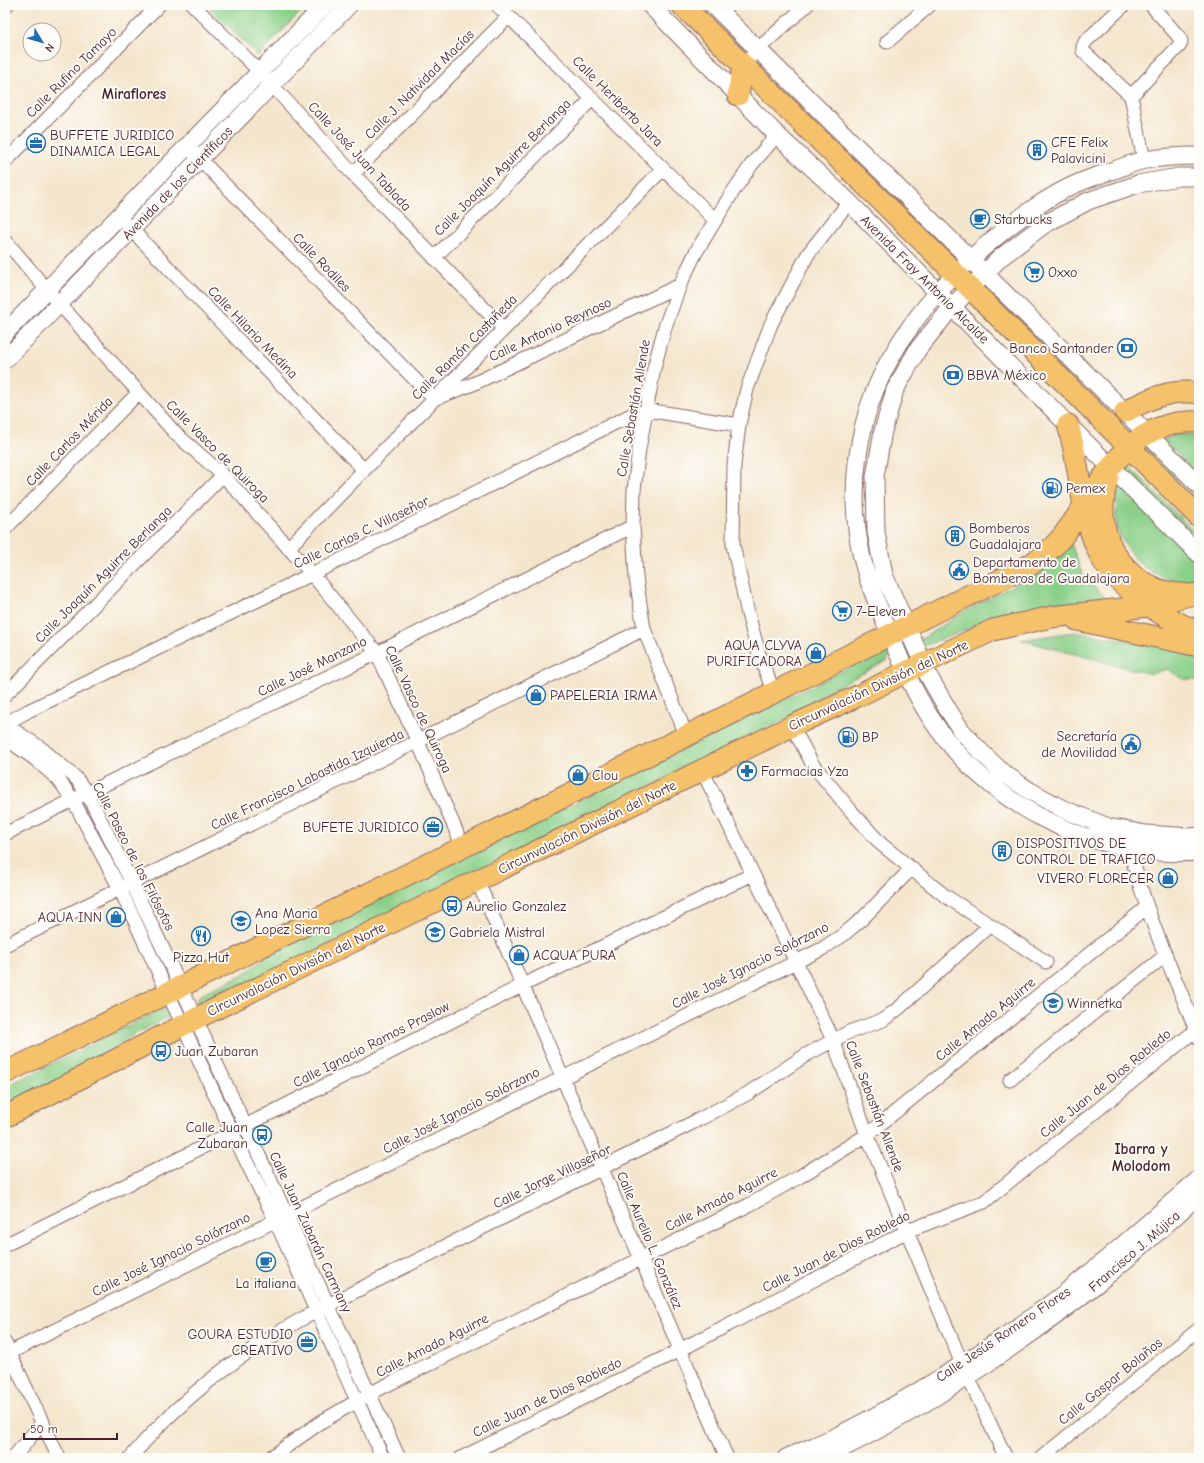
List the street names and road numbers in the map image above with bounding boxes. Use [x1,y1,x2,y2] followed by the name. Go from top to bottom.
[22,23,120,121] street label: Calle Rufino Tamayo
[361,26,478,143] street label: Calle J. Natividad Macías
[569,52,667,150] street label: Calle Heriberto Jara
[430,95,574,239] street label: Calle Joaquín Aguirre Berlanga
[304,98,415,215] street label: Calle José Juan Tablada
[119,123,236,244] street label: Avenida de los Científicos
[857,211,993,347] street label: Avenida Fray Antonio Alcalde
[289,229,354,296] street label: Calle Rodiles
[204,282,301,382] street label: Calle Hilario Medina
[408,291,521,404] street label: Calle Ramón Castañeda
[486,294,614,365] street label: Calle Antonio Reynoso
[613,338,654,478] street label: Calle Sebastián Allende
[22,393,116,490] street label: Calle Carlos Mérida
[163,396,273,506] street label: Calle Vasco de Quiroga
[291,492,432,573] street label: Calle Carlos C. Villaseñor
[31,502,175,646] street label: Calle Joaquín Aguirre Berlanga
[255,633,370,700] street label: Calle José Manzano
[786,636,971,735] street label: Circunvalación División del Norte
[381,643,456,776] street label: Calle Vasco de Quiroga
[208,725,407,834] street label: Calle Francisco Labastida Izquierda
[495,777,679,878] street label: Circunvalación División del Norte
[89,779,179,934] street label: Calle Paseo de los Filósofos
[669,918,832,1013] street label: Calle José Ignacio Solórzano
[204,919,388,1020] street label: Circunvalación División del Norte
[932,974,1039,1065] street label: Calle Amado Aguirre
[290,997,453,1091] street label: Calle Ignacio Ramos Praslow
[1036,1025,1174,1142] street label: Calle Juan de Dios Robledo
[842,1038,907,1174] street label: Calle Sebastián Allende
[380,1063,543,1158] street label: Calle José Ignacio Solórzano
[490,1140,614,1212] street label: Calle Jorge Villaseñor
[266,1149,356,1316] street label: Calle Juan Zubarán Carmany
[662,1164,780,1235] street label: Calle Amado Aguirre
[613,1169,686,1311] street label: Calle Aurelio L. González
[759,1207,913,1296] street label: Calle Juan de Dios Robledo
[1085,1207,1183,1296] street label: Francisco J. Mújica
[89,1209,253,1300] street label: Calle José Ignacio Solórzano
[933,1283,1074,1386] street label: Calle Jesús Romero Flores
[373,1310,491,1381] street label: Calle Amado Aguirre
[1055,1334,1166,1429] street label: Calle Gaspar Bolaños
[470,1354,625,1441] street label: Calle Juan de Dios Robledo

